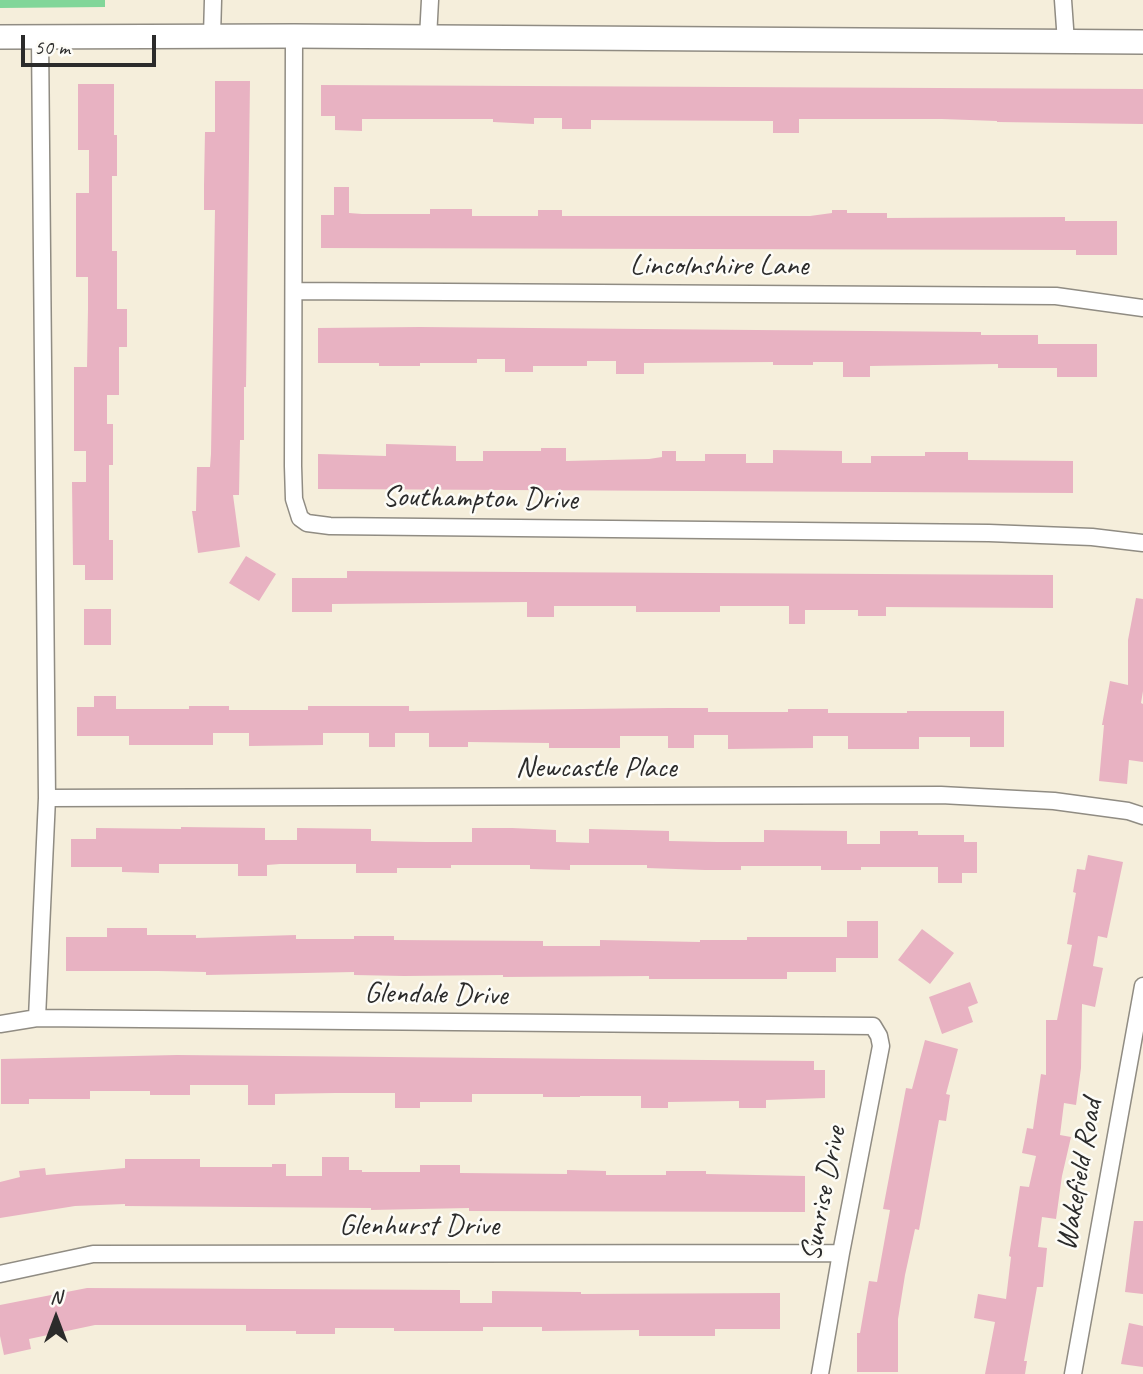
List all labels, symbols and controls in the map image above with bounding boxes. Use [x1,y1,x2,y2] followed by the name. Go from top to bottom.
[24,21,159,65] scale bar
[34,34,70,60] text: 50 m
[630,248,808,284] street label: Lincolnshire Lane
[382,479,578,519] street label: Southampton Drive
[515,750,677,786] street label: Newcastle Place
[364,976,508,1014] street label: Glendale Drive
[1049,1096,1111,1254] street label: Wakefield Road
[793,1124,855,1264] street label: Sunrise Drive
[339,1208,499,1244] street label: Glenhurst Drive
[21,1283,91,1353] north arrow
[50,1285,62,1309] text: N

